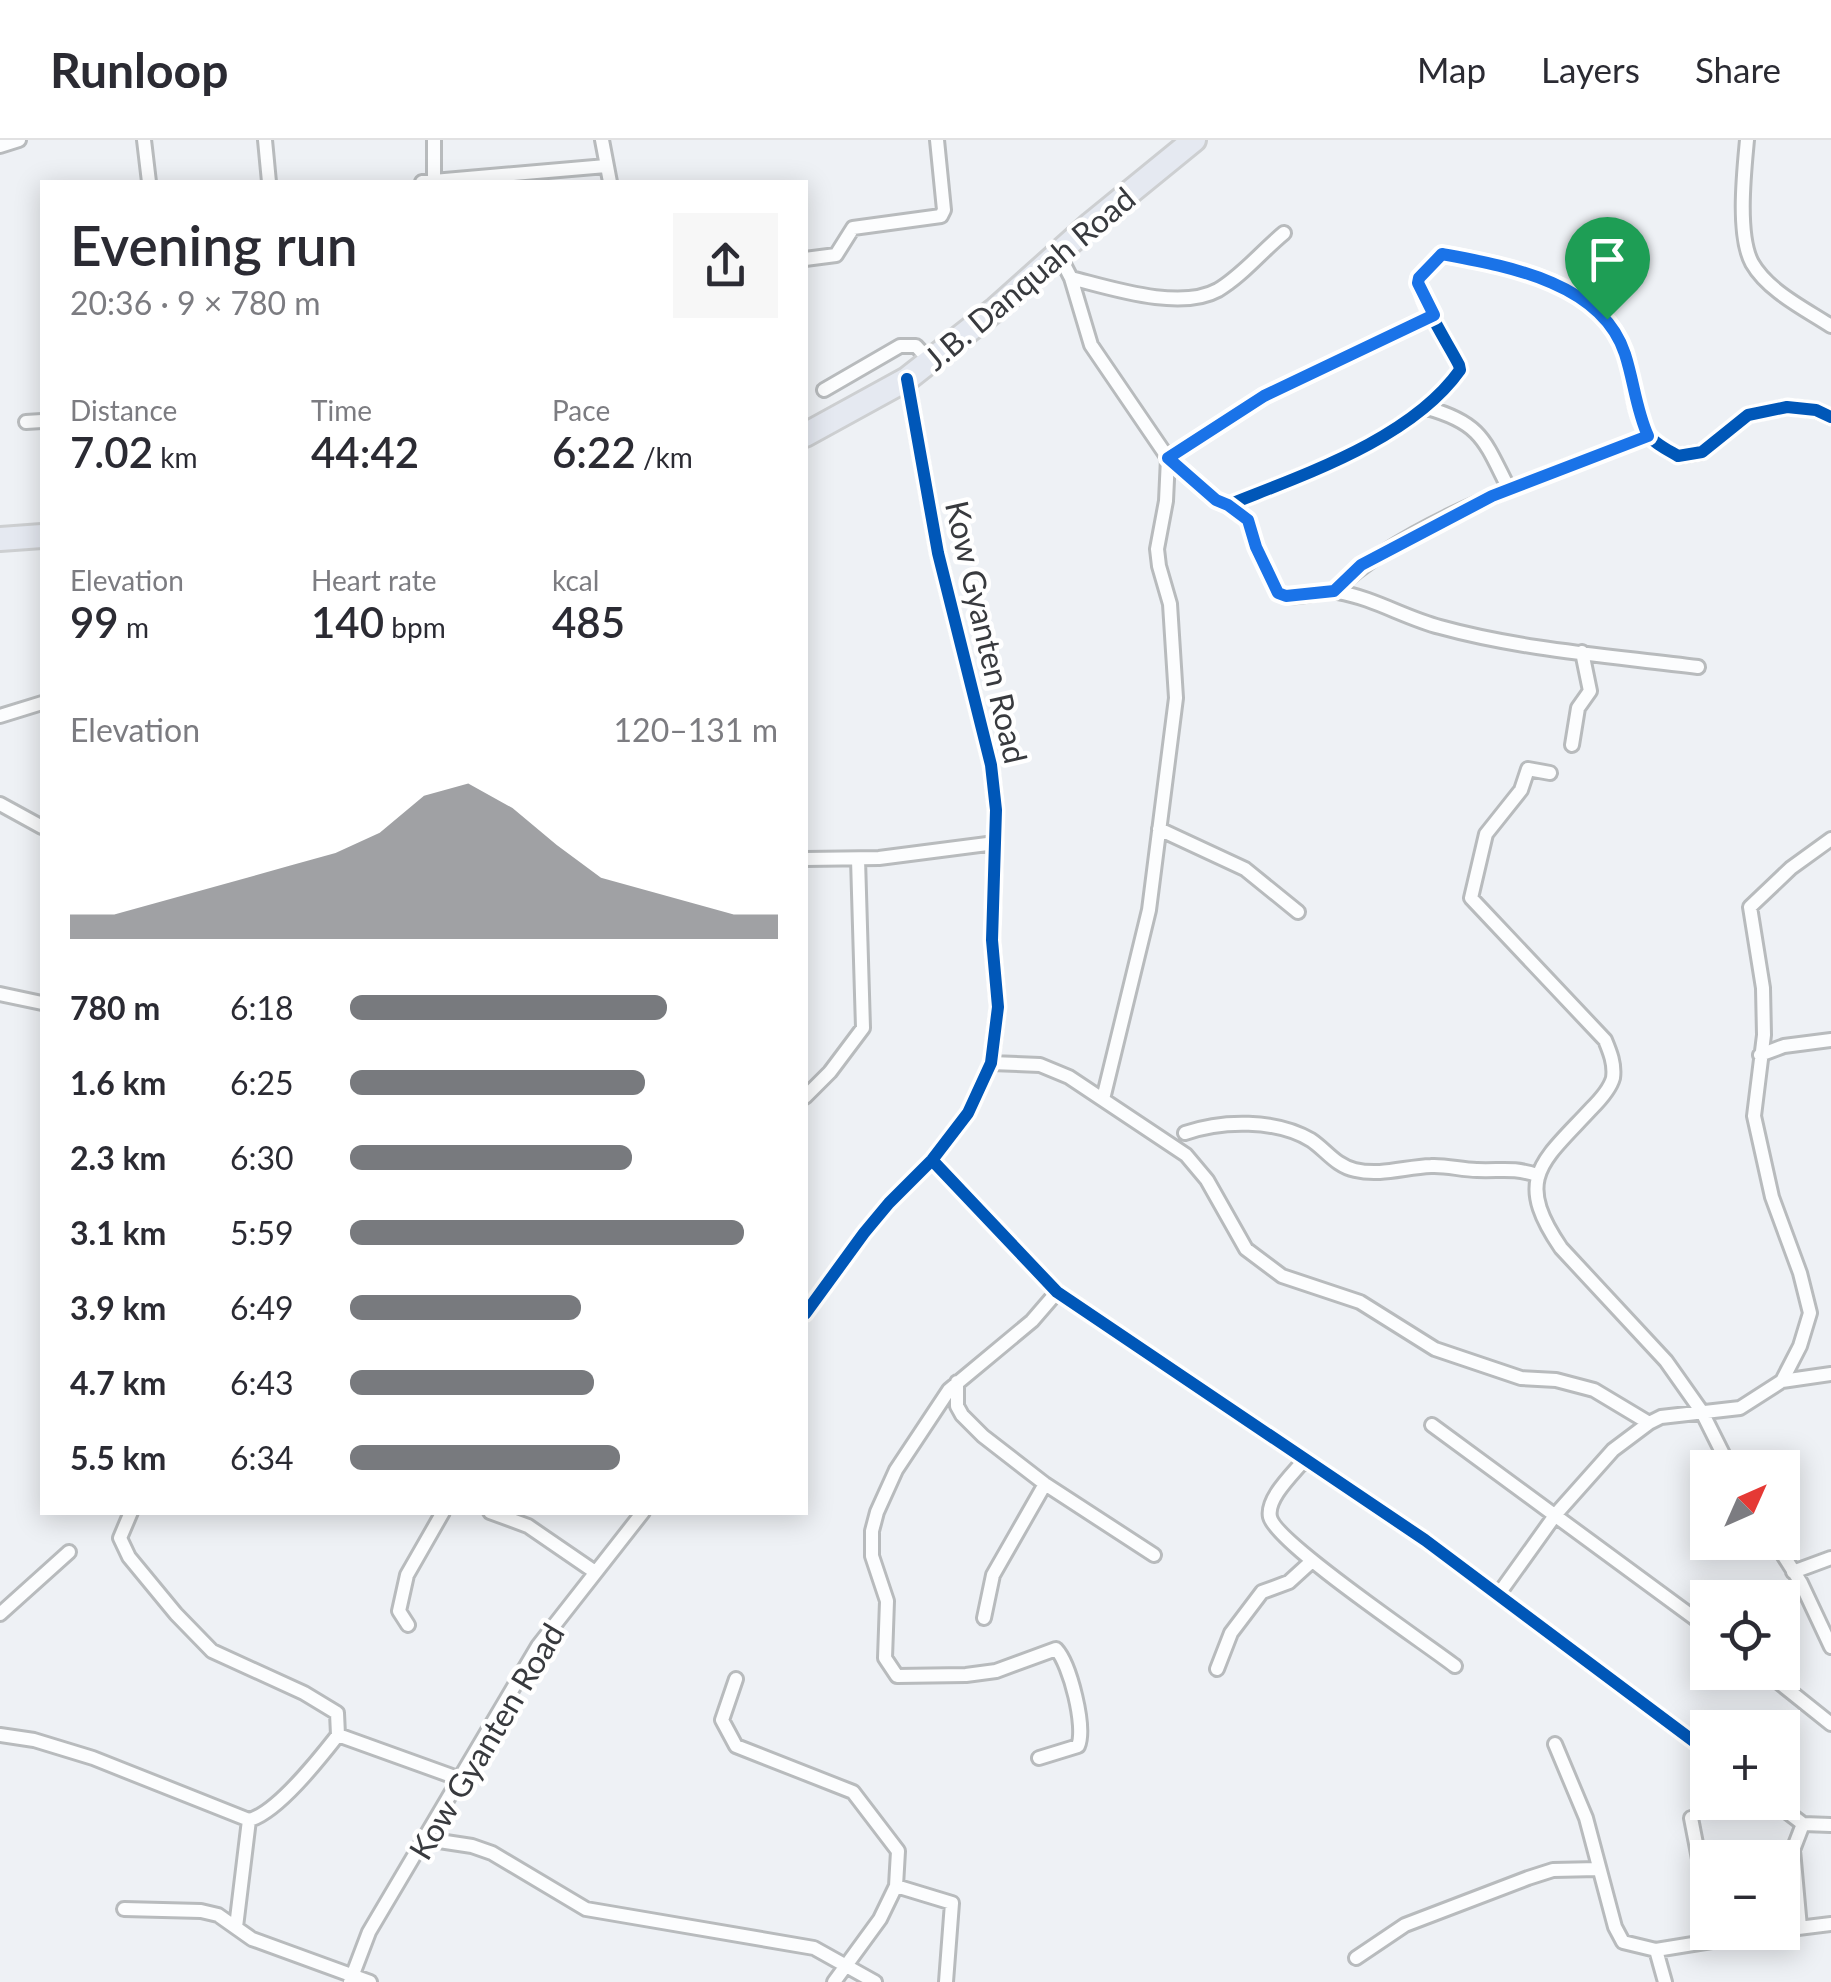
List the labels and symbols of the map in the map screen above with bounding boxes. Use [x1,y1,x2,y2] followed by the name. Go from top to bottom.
[915,178,1143,378] street label: J.B. Danquah Road
[1565,217,1650,320] pin
[938,497,1036,767] street label: Kow Gyanten Road
[1690,1450,1800,1560] north arrow
[400,1616,572,1866] street label: Kow Gyanten Road

